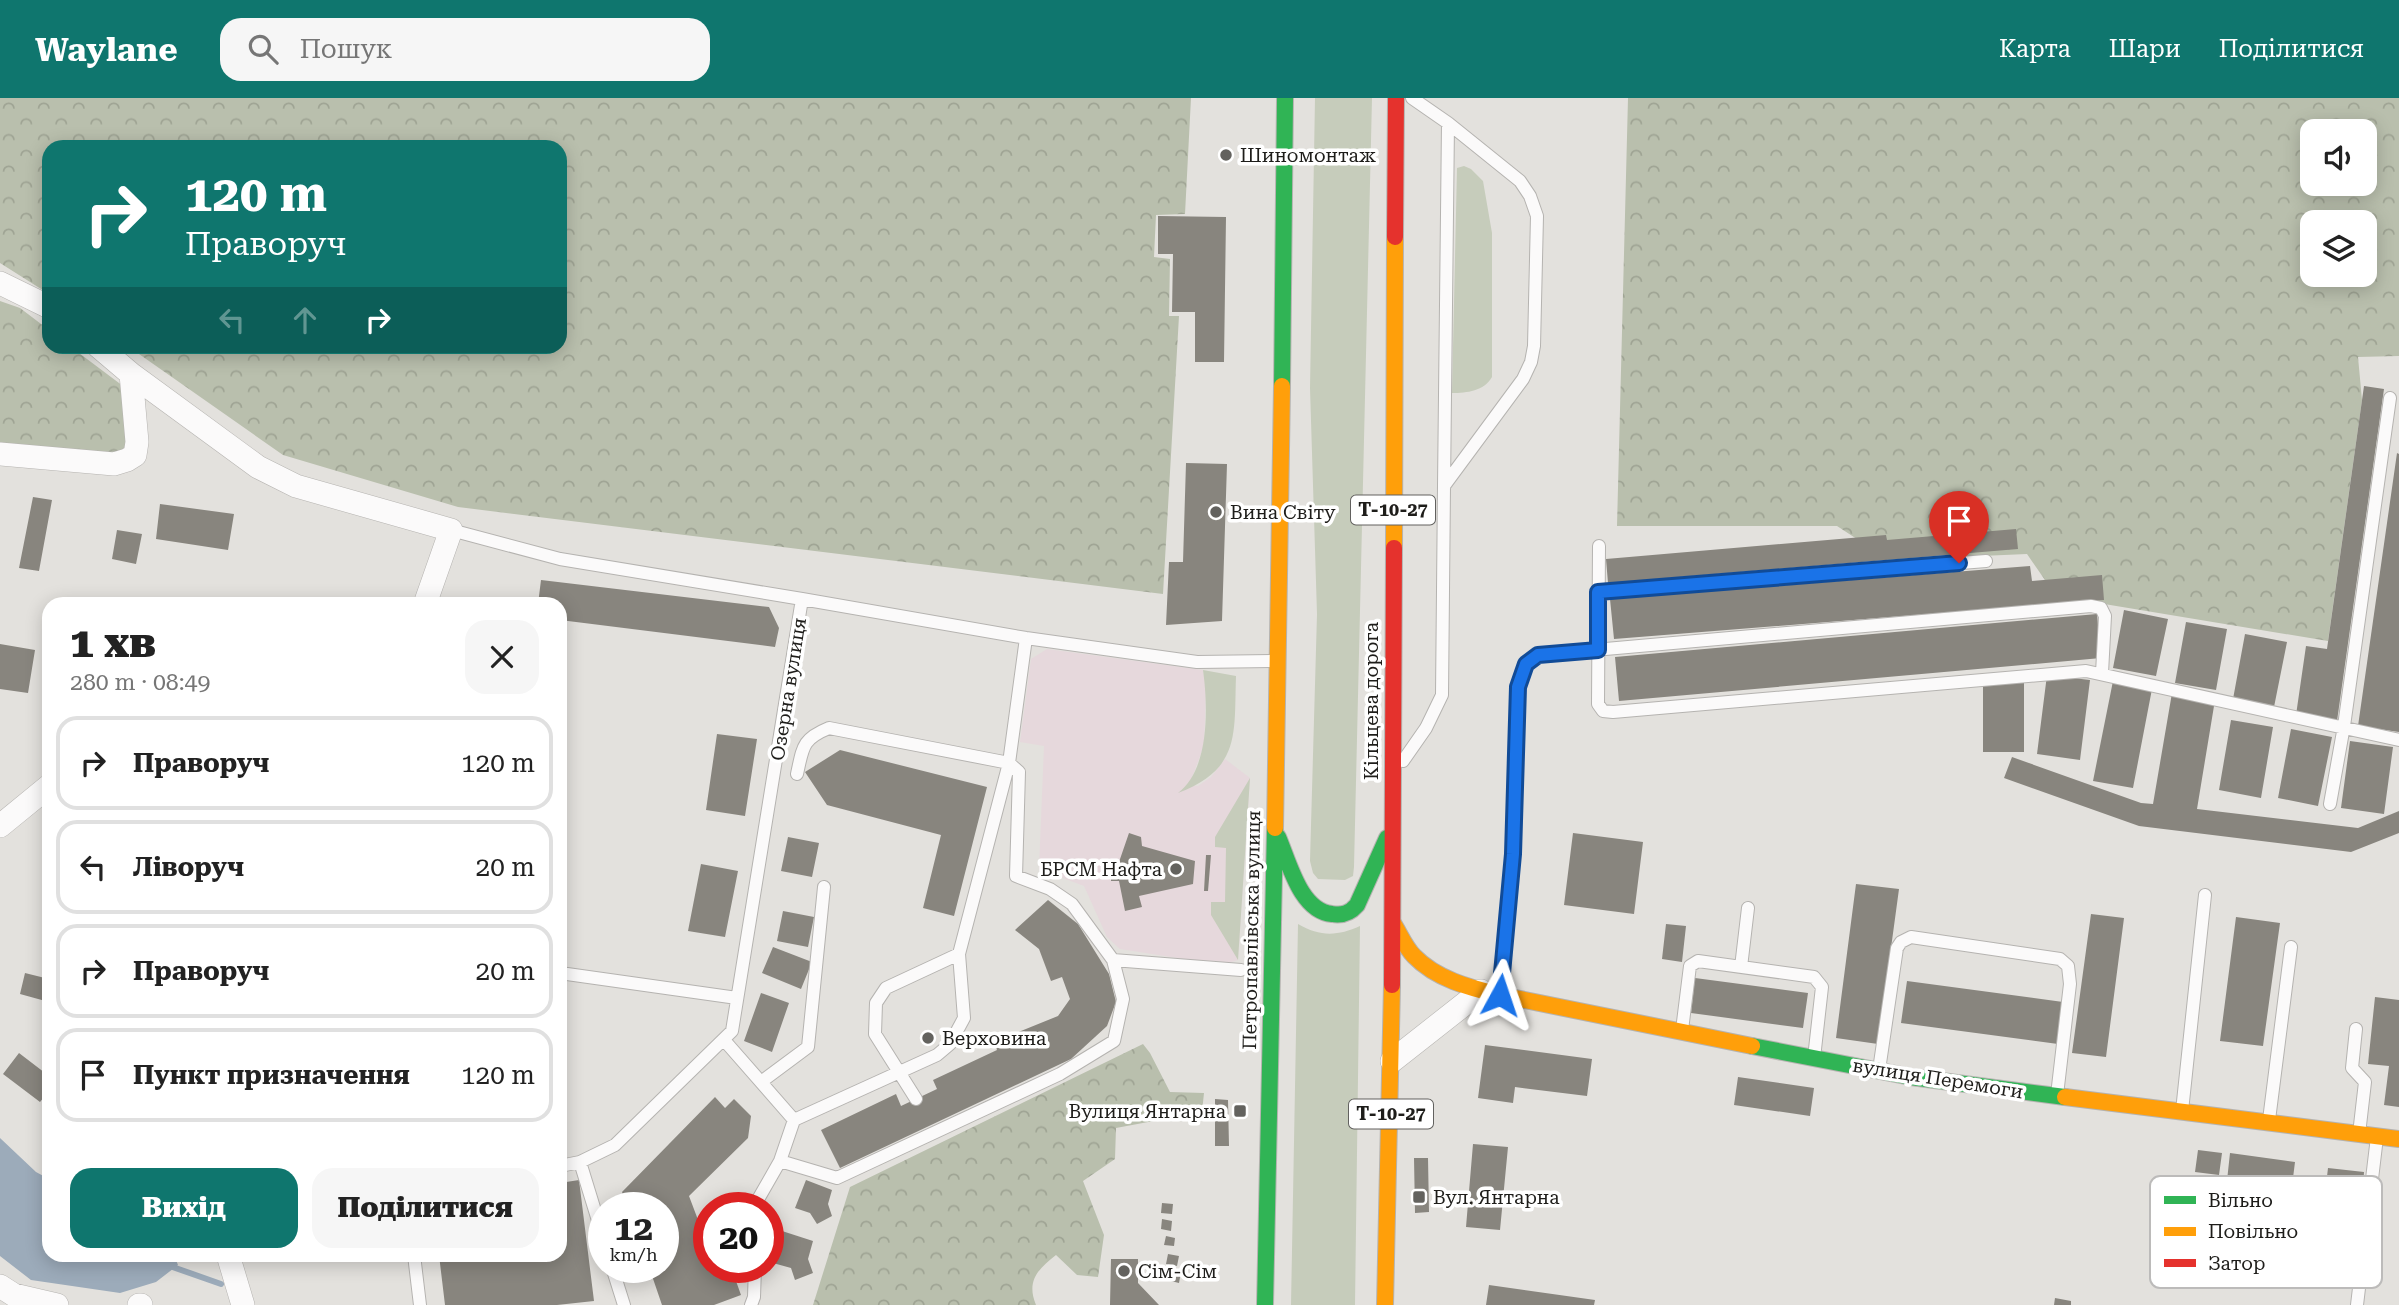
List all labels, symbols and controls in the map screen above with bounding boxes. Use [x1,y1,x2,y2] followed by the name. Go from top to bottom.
[220,18,710,81] search box
[35,30,178,69] text: Waylane
[244,30,282,68] icon: search
[300,34,392,64] text: Пошук
[1999,35,2071,63] text: Карта
[2109,35,2181,63] text: Шари
[2219,35,2364,63] text: Поділитися
[2300,119,2377,287] map controls
[2300,119,2377,196] button: sound
[1240,144,1376,167] place label: Шиномонтаж
[1218,147,1234,163] marker: Шиномонтаж
[185,166,327,223] text: 120 m
[70,168,161,259] icon: right
[2300,210,2377,287] button: layers
[185,225,346,263] text: Праворуч
[213,301,251,339] icon: left
[286,301,324,339] icon: ahead
[359,301,397,339] icon: right
[1929,491,1989,563] pin
[1351,496,1435,524] road number: Т-10-27
[1230,501,1336,524] place label: Вина Світу
[1940,502,1978,540] icon: arrive
[1208,504,1224,520] marker: Вина Світу
[766,616,811,762] street label: Озерна вулиця
[70,618,156,667] text: 1 хв
[465,620,539,694] button: close
[1360,621,1383,780] street label: Кільцева дорога
[70,669,210,696] text: 280 m · 08:49
[74,744,112,782] icon: right
[133,748,269,778] text: Праворуч
[461,748,535,778] text: 120 m
[1238,810,1265,1050] street label: Петропавлівська вулиця
[74,848,112,886] icon: left
[133,852,244,882] text: Ліворуч
[476,852,535,882] text: 20 m
[1040,858,1163,881] place label: БРСМ Нафта
[1168,861,1184,877] marker: БРСМ Нафта
[74,952,112,990] icon: right
[133,956,269,986] text: Праворуч
[476,956,535,986] text: 20 m
[1463,958,1537,1032] position arrow
[942,1027,1047,1050] place label: Верховина
[920,1030,936,1046] marker: Верховина
[1851,1054,2025,1103] street label: вулиця Перемоги
[74,1056,112,1094] icon: arrive
[133,1060,410,1090] text: Пункт призначення
[461,1060,535,1090] text: 120 m
[1349,1099,1433,1128] road number: Т-10-27
[1069,1100,1227,1123] place label: Вулиця Янтарна
[1232,1103,1248,1119] marker: Вулиця Янтарна
[70,1168,298,1248] button: Вихід
[312,1168,539,1248] button: Поділитися
[2150,1176,2382,1288] legend
[1433,1186,1560,1209] place label: Вул. Янтарна
[1411,1189,1427,1205] marker: Вул. Янтарна
[2208,1189,2273,1212] text: Вільно
[693,1192,784,1283] speed limit sign: 20
[614,1208,653,1249] text: 12
[2208,1220,2298,1243] text: Повільно
[609,1244,658,1265] text: km/h
[2208,1252,2265,1275] text: Затор
[1138,1260,1217,1283] place label: Сім-Сім
[1116,1263,1132,1279] marker: Сім-Сім

